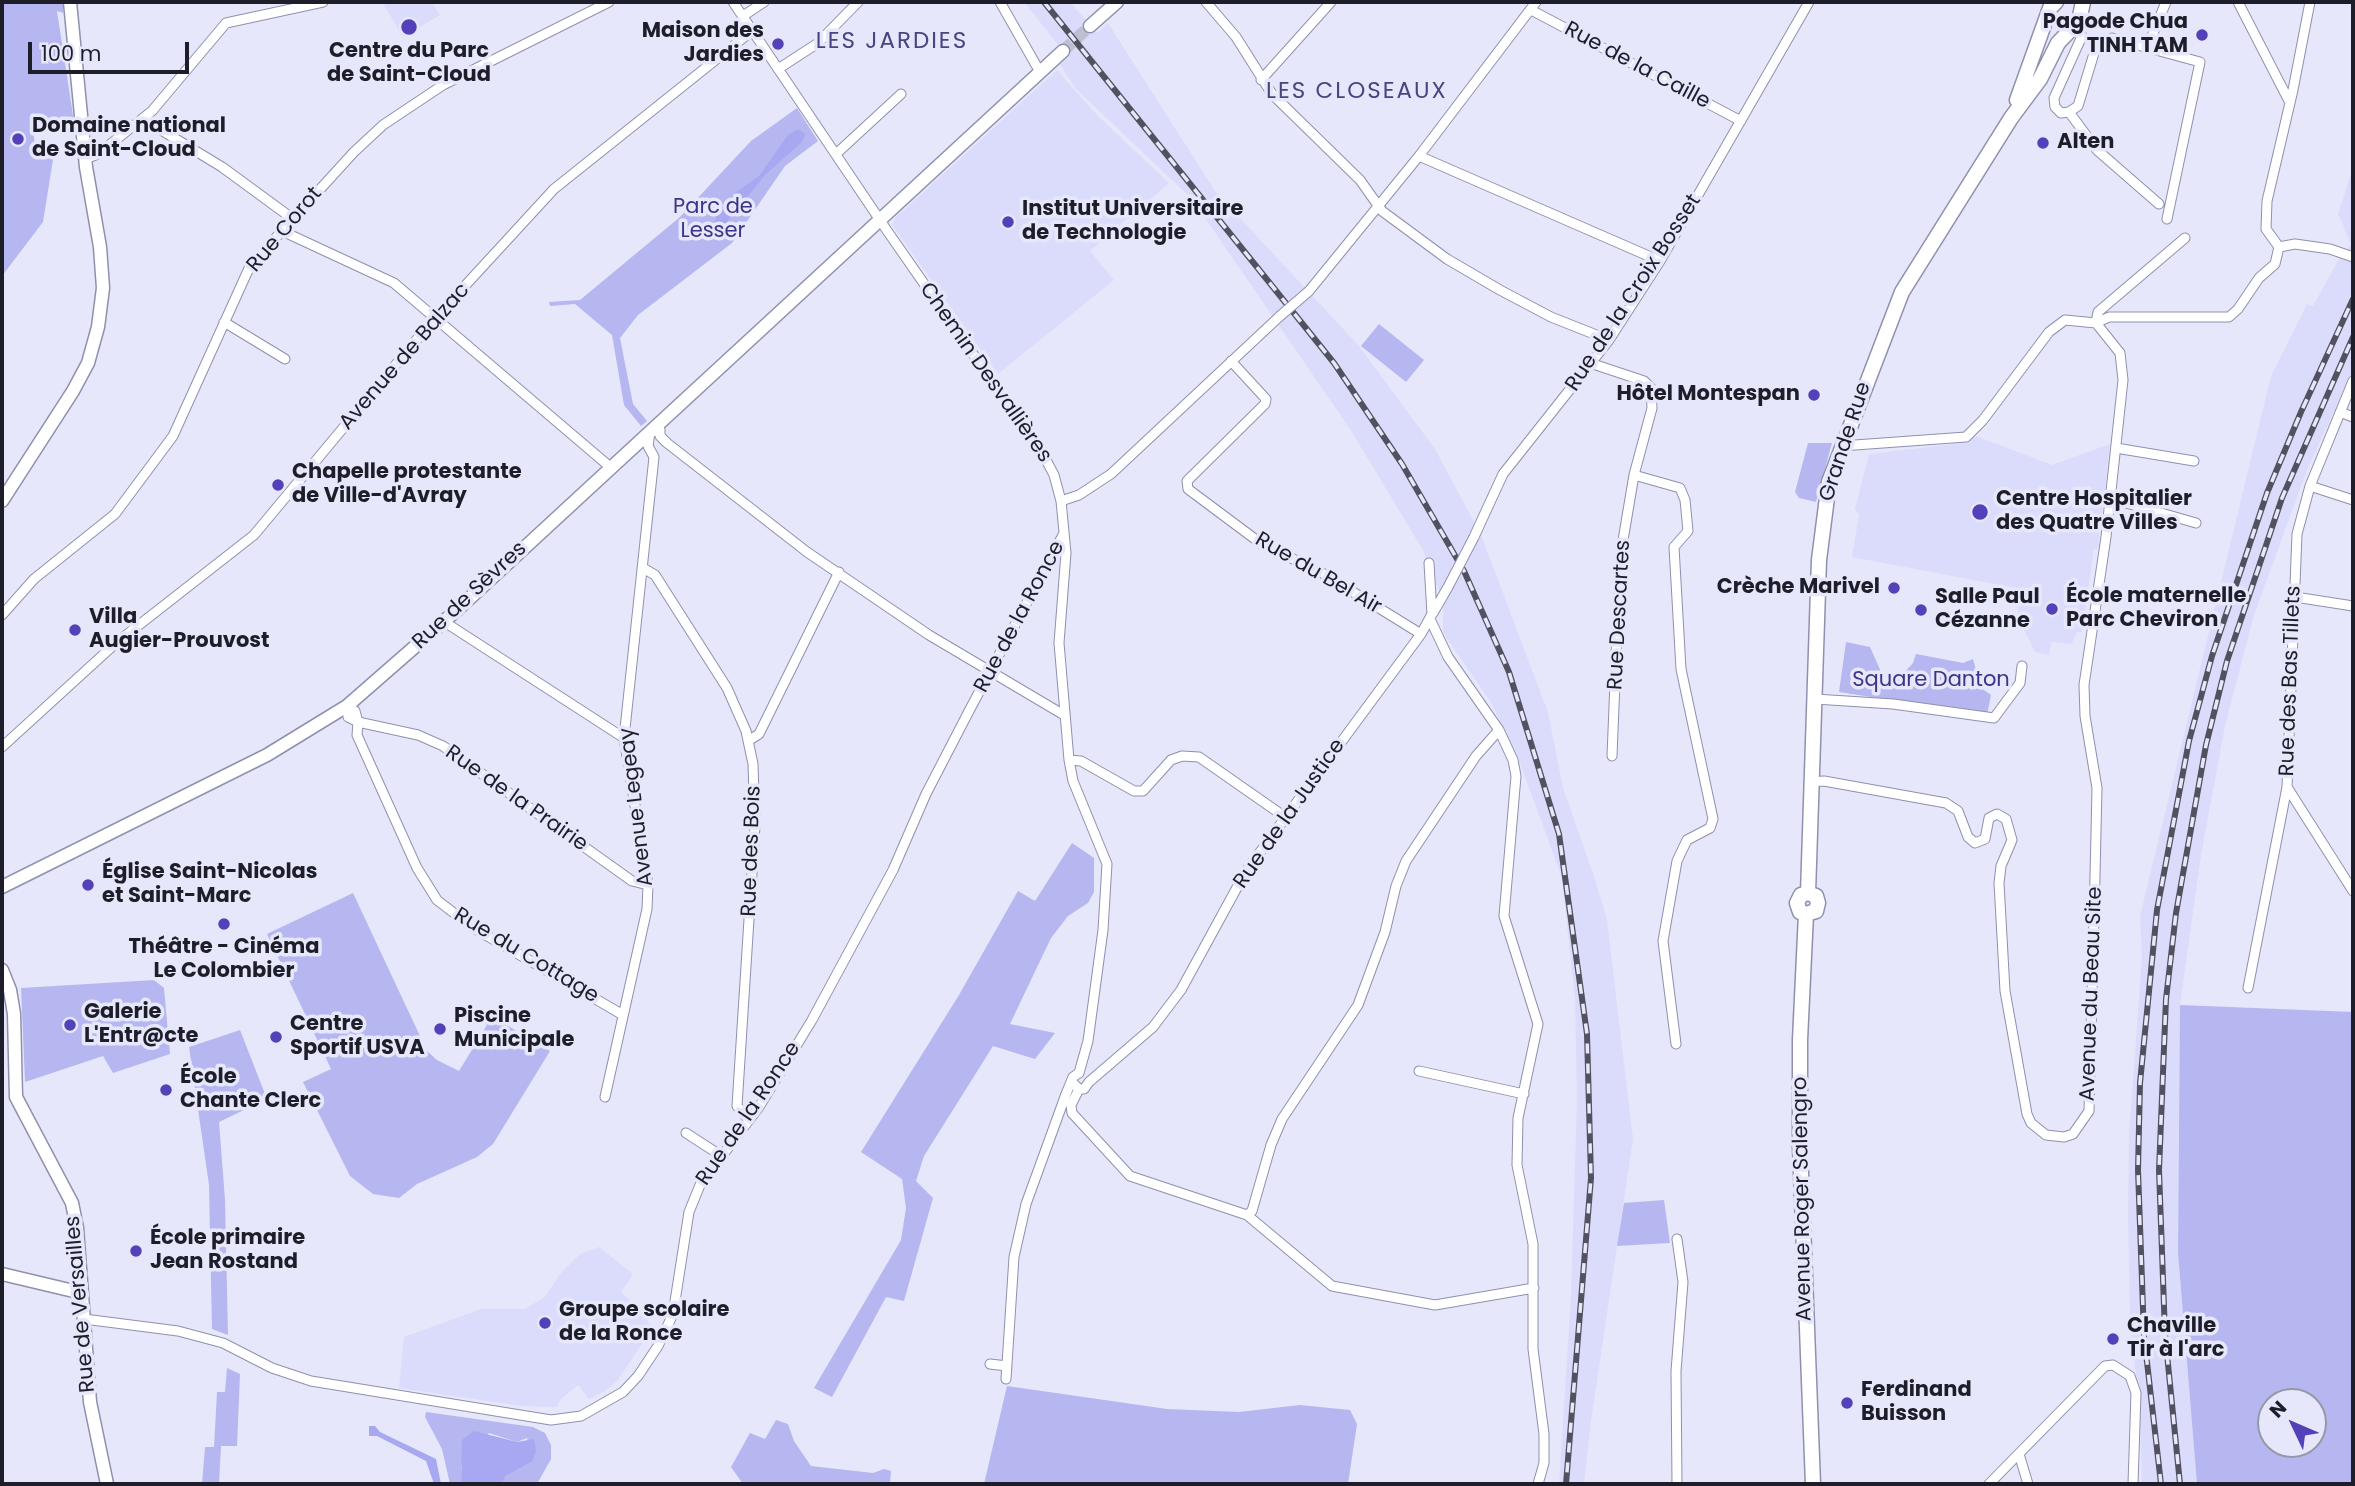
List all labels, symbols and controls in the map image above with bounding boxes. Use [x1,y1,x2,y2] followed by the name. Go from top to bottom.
[2043,10,2188,60] place label: Pagode Chua TINH TAM
[399,17,419,37] marker: Centre du Parc de Saint-Cloud
[1560,17,1714,115] street label: Rue de la Caille
[642,19,764,69] place label: Maison des Jardies
[2194,27,2210,43] marker: Pagode Chua TINH TAM
[32,28,192,72] scale bar
[817,28,967,56] district label: LES JARDIES
[770,36,786,52] marker: Maison des Jardies
[41,39,101,68] text: 100 m
[327,39,491,89] place label: Centre du Parc de Saint-Cloud
[1268,78,1446,106] district label: LES CLOSEAUX
[32,114,226,164] place label: Domaine national de Saint-Cloud
[2057,130,2114,156] place label: Alten
[10,131,26,147] marker: Domaine national de Saint-Cloud
[2035,135,2051,151] marker: Alten
[242,182,328,278] street label: Rue Corot
[1561,190,1707,396] street label: Rue de la Croix Bosset
[673,195,753,245] park label: Parc de Lesser
[1022,197,1243,247] place label: Institut Universitaire de Technologie
[1000,214,1016,230] marker: Institut Universitaire de Technologie
[913,278,1057,468] street label: Chemin Desvallières
[334,279,476,435] street label: Avenue de Balzac
[1815,379,1877,505] street label: Grande Rue
[1617,382,1800,408] place label: Hôtel Montespan
[1806,387,1822,403] marker: Hôtel Montespan
[292,460,522,510] place label: Chapelle protestante de Ville-d'Avray
[270,477,286,493] marker: Chapelle protestante de Ville-d'Avray
[1996,487,2192,537] place label: Centre Hospitalier des Quatre Villes
[1970,502,1990,522] marker: Centre Hospitalier des Quatre Villes
[1250,528,1386,620] street label: Rue du Bel Air
[408,537,532,655] street label: Rue de Sèvres
[969,537,1071,697] street label: Rue de la Ronce
[1603,539,1637,691] street label: Rue Descartes
[1717,575,1880,601] place label: Crèche Marivel
[1886,580,1902,596] marker: Crèche Marivel
[2066,584,2246,634] place label: École maternelle Parc Cheviron
[1935,585,2040,635] place label: Salle Paul Cézanne
[2275,585,2307,777] street label: Rue des Bas Tillets
[2044,601,2060,617] marker: École maternelle Parc Cheviron
[1913,602,1929,618] marker: Salle Paul Cézanne
[89,605,270,655] place label: Villa Augier-Prouvost
[67,622,83,638] marker: Villa Augier-Prouvost
[1852,668,2010,694] park label: Square Danton
[615,726,659,888] street label: Avenue Legeay
[1229,734,1351,894] street label: Rue de la Justice
[440,740,592,858] street label: Rue de la Prairie
[737,785,767,917] street label: Rue des Bois
[102,860,318,910] place label: Église Saint-Nicolas et Saint-Marc
[80,877,96,893] marker: Église Saint-Nicolas et Saint-Marc
[2076,886,2108,1102] street label: Avenue du Beau Site
[449,903,603,1009] street label: Rue du Cottage
[216,916,232,932] marker: Théâtre - Cinéma Le Colombier
[128,935,320,985] place label: Théâtre - Cinéma Le Colombier
[84,1000,199,1050] place label: Galerie L'Entr@cte
[454,1004,574,1054] place label: Piscine Municipale
[290,1012,425,1062] place label: Centre Sportif USVA
[62,1017,78,1033] marker: Galerie L'Entr@cte
[432,1021,448,1037] marker: Piscine Municipale
[268,1029,284,1045] marker: Centre Sportif USVA
[692,1037,806,1191] street label: Rue de la Ronce
[180,1065,321,1115] place label: École Chante Clerc
[1788,1076,1818,1322] street label: Avenue Roger Salengro
[158,1082,174,1098] marker: École Chante Clerc
[61,1215,101,1393] street label: Rue de Versailles
[150,1226,305,1276] place label: École primaire Jean Rostand
[128,1243,144,1259] marker: École primaire Jean Rostand
[559,1298,730,1348] place label: Groupe scolaire de la Ronce
[2127,1314,2225,1364] place label: Chaville Tir à l'arc
[537,1315,553,1331] marker: Groupe scolaire de la Ronce
[2105,1331,2121,1347] marker: Chaville Tir à l'arc
[1861,1378,1972,1428] place label: Ferdinand Buisson
[2257,1388,2327,1458] north arrow
[1839,1395,1855,1411] marker: Ferdinand Buisson
[2263,1395,2293,1424] text: N

